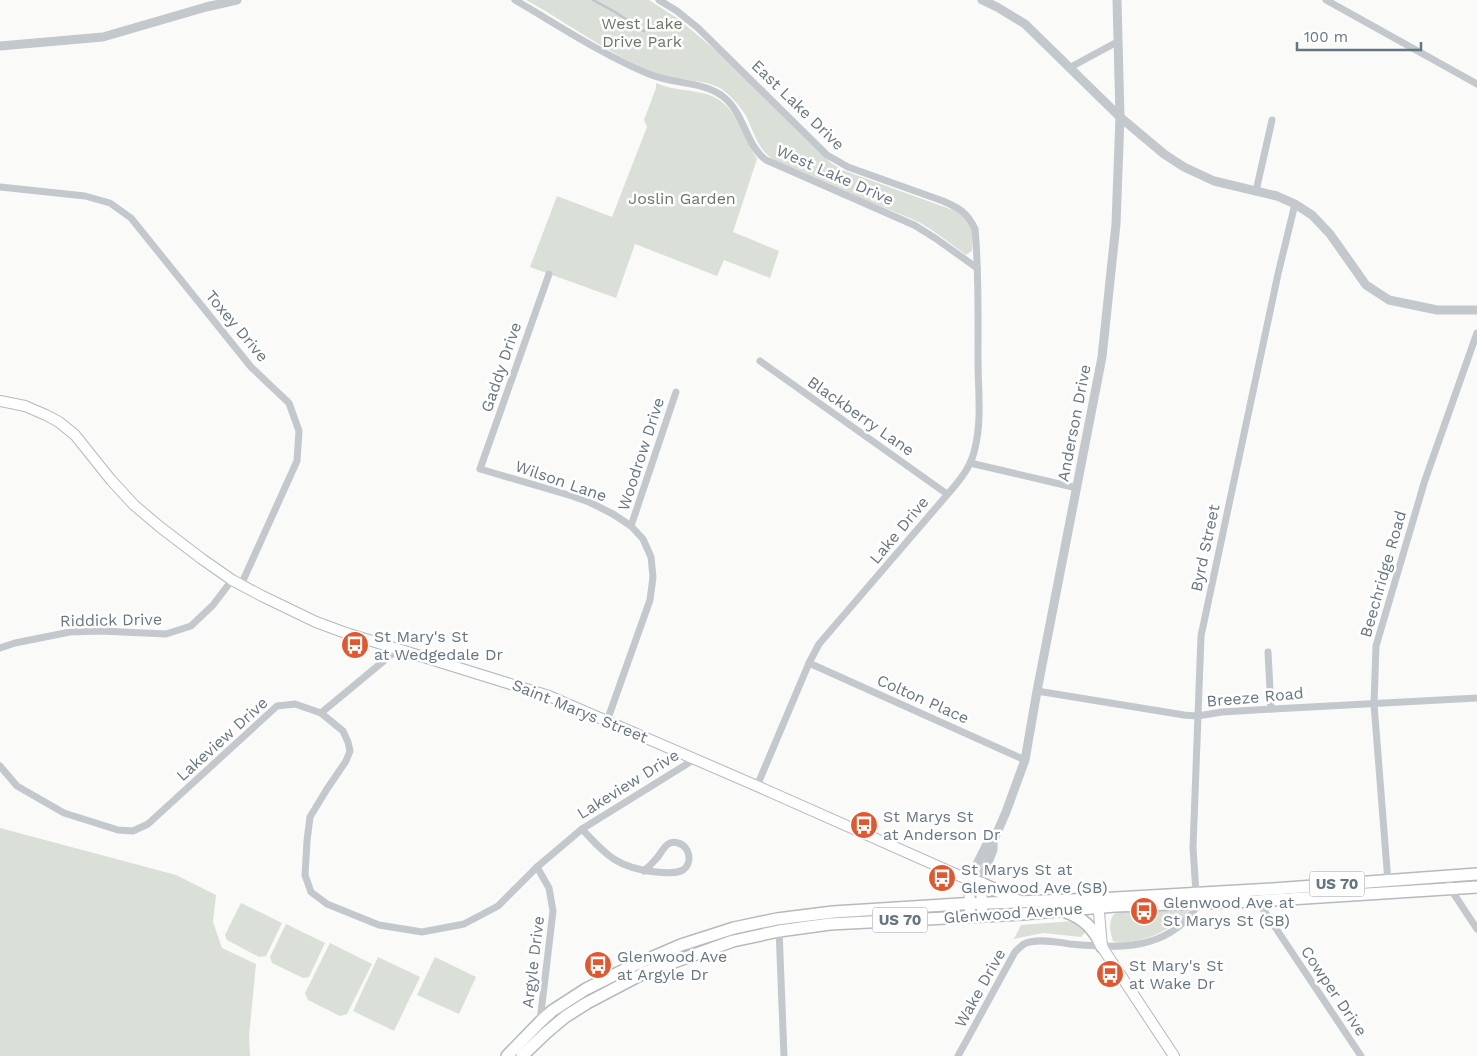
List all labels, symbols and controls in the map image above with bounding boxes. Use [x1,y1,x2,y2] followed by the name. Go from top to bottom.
[601,14,683,51] park label: West Lake Drive Park
[1297,20,1421,52] scale bar
[1304,28,1348,46] text: 100 m
[748,56,848,154] street label: East Lake Drive
[773,141,897,209] street label: West Lake Drive
[628,189,736,208] park label: Joslin Garden
[202,286,272,366] street label: Toxey Drive
[477,320,525,414] street label: Gaddy Drive
[1053,363,1095,483] street label: Anderson Drive
[804,372,918,460] street label: Blackberry Lane
[614,395,668,513] street label: Woodrow Drive
[513,456,609,506] street label: Wilson Lane
[865,493,933,567] street label: Lake Drive
[1186,502,1224,593] street label: Byrd Street
[1356,508,1410,640] street label: Beechridge Road
[60,610,162,630] street label: Riddick Drive
[374,627,503,664] place label: St Mary's St at Wedgedale Dr
[340,630,370,660] bus stop icon: St Mary's St at Wedgedale Dr
[874,670,972,728] street label: Colton Place
[509,675,651,747] street label: Saint Marys Street
[1206,683,1304,711] street label: Breeze Road
[172,693,272,785] street label: Lakeview Drive
[574,745,682,823] street label: Lakeview Drive
[883,807,1001,844] place label: St Marys St at Anderson Dr
[849,810,879,840] bus stop icon: St Marys St at Anderson Dr
[961,860,1108,897] place label: St Marys St at Glenwood Ave (SB)
[927,863,957,893] bus stop icon: St Marys St at Glenwood Ave (SB)
[1310,872,1364,896] road number: US 70
[1163,893,1294,930] place label: Glenwood Ave at St Marys St (SB)
[1129,896,1159,926] bus stop icon: Glenwood Ave at St Marys St (SB)
[943,899,1083,927] street label: Glenwood Avenue
[872,908,928,932] road number: US 70
[518,915,548,1009] street label: Argyle Drive
[1297,942,1371,1040] street label: Cowper Drive
[951,945,1009,1031] street label: Wake Drive
[617,947,727,984] place label: Glenwood Ave at Argyle Dr
[583,950,613,980] bus stop icon: Glenwood Ave at Argyle Dr
[1129,956,1224,993] place label: St Mary's St at Wake Dr
[1095,959,1125,989] bus stop icon: St Mary's St at Wake Dr

